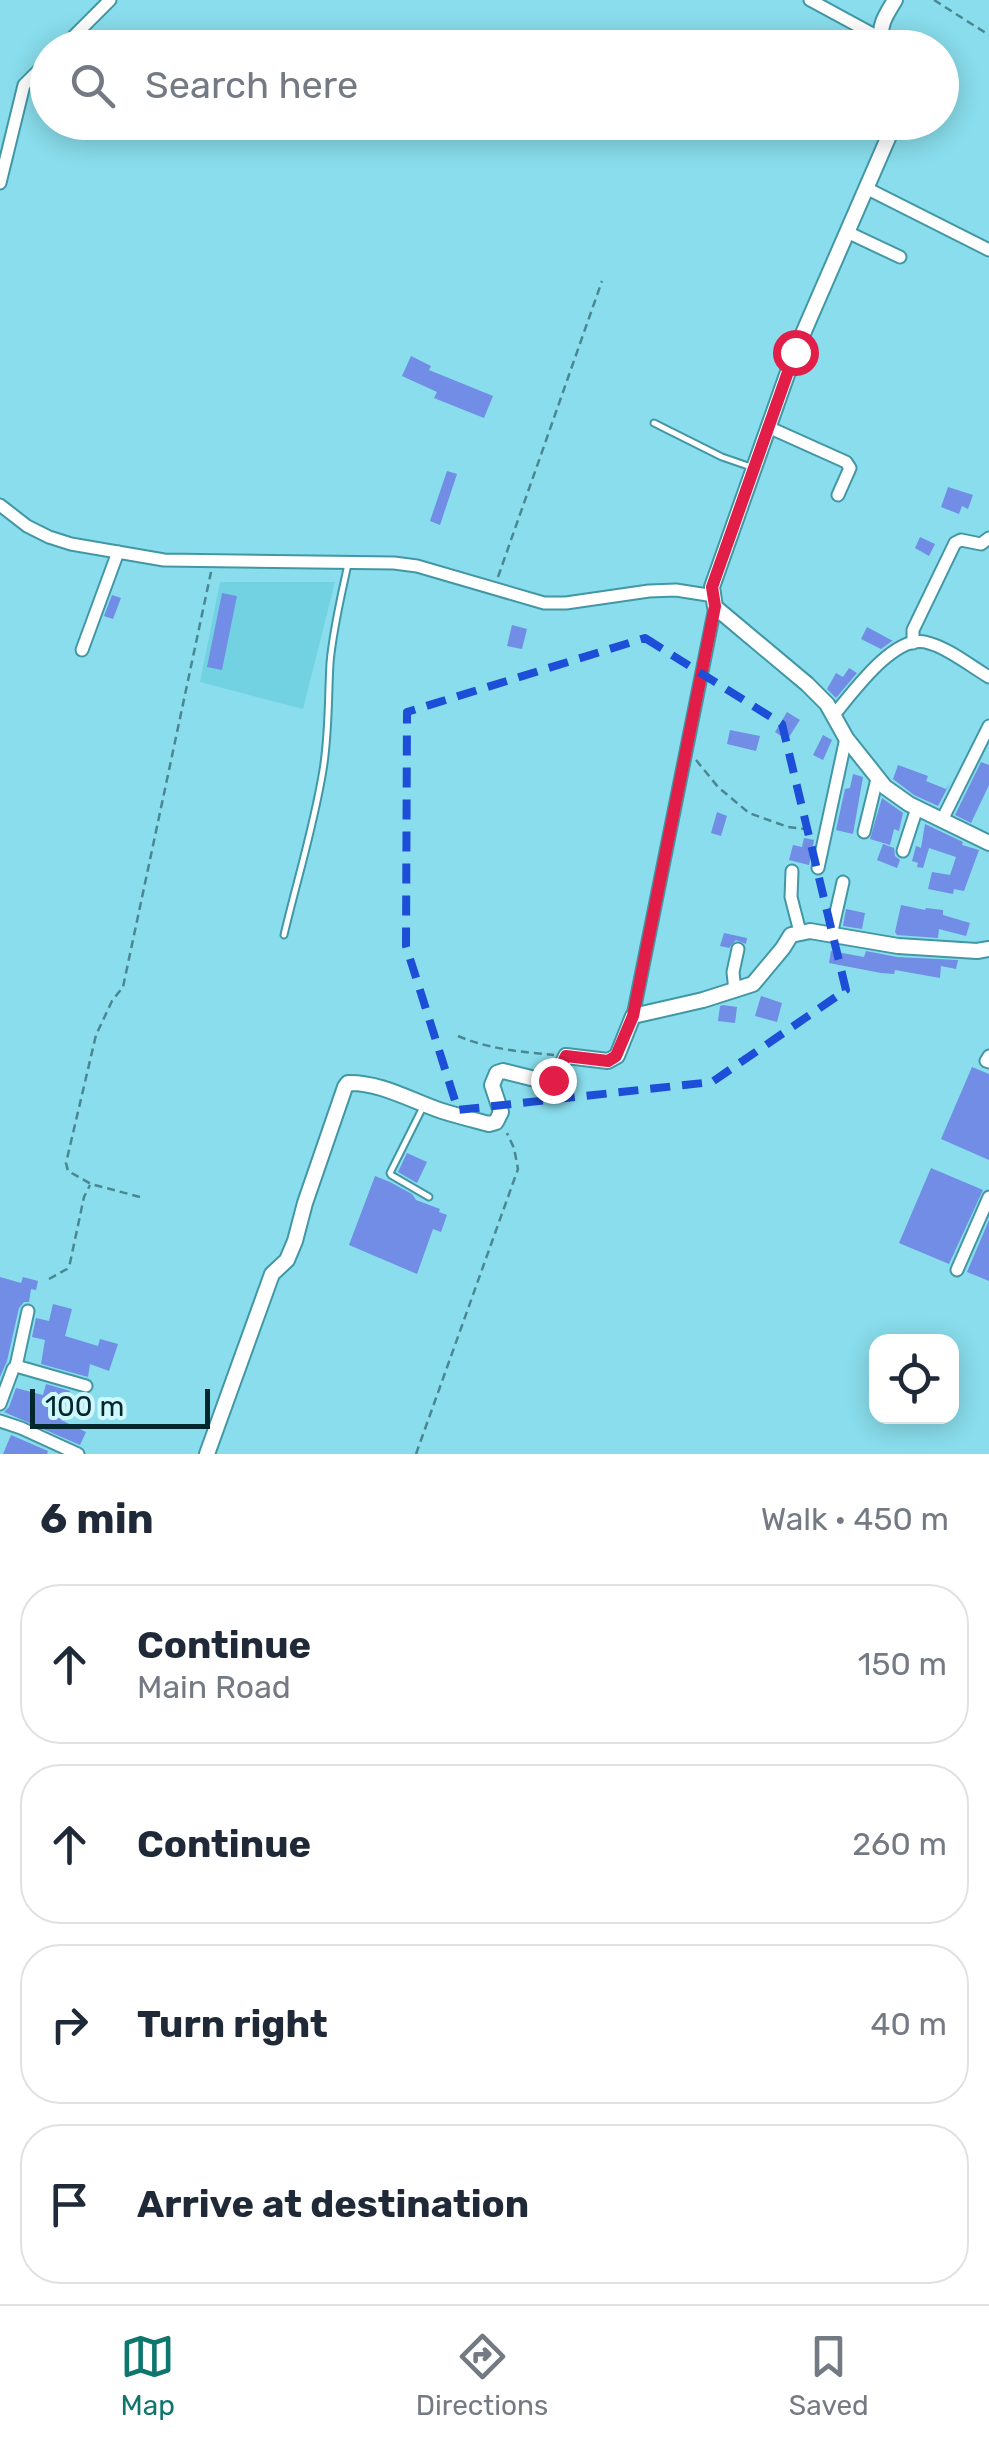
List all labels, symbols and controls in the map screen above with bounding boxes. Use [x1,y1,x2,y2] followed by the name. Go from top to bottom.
[30,30,959,140] search box
[65,58,120,113] icon: search
[145,62,358,108] text: Search here
[773,330,819,376] route start
[531,1058,577,1104] route end
[869,1334,959,1424] map controls
[869,1334,959,1424] button: locate
[30,1384,210,1428] scale bar
[45,1390,124,1423] text: 100 m
[40,1494,154,1544] text: 6 min
[761,1500,949,1538] text: Walk · 450 m
[137,1622,311,1668] text: Continue
[42,1637,97,1692] icon: ahead
[858,1645,947,1683] text: 150 m
[137,1668,291,1706] text: Main Road
[42,1817,97,1872] icon: ahead
[137,1821,311,1867] text: Continue
[852,1825,947,1863] text: 260 m
[42,1997,97,2052] icon: right
[137,2001,328,2047] text: Turn right
[871,2005,947,2043] text: 40 m
[42,2177,97,2232] icon: arrive
[137,2181,529,2227] text: Arrive at destination
[120,2329,175,2422] tab: Map
[416,2329,548,2422] tab: Directions
[789,2329,869,2422] tab: Saved

